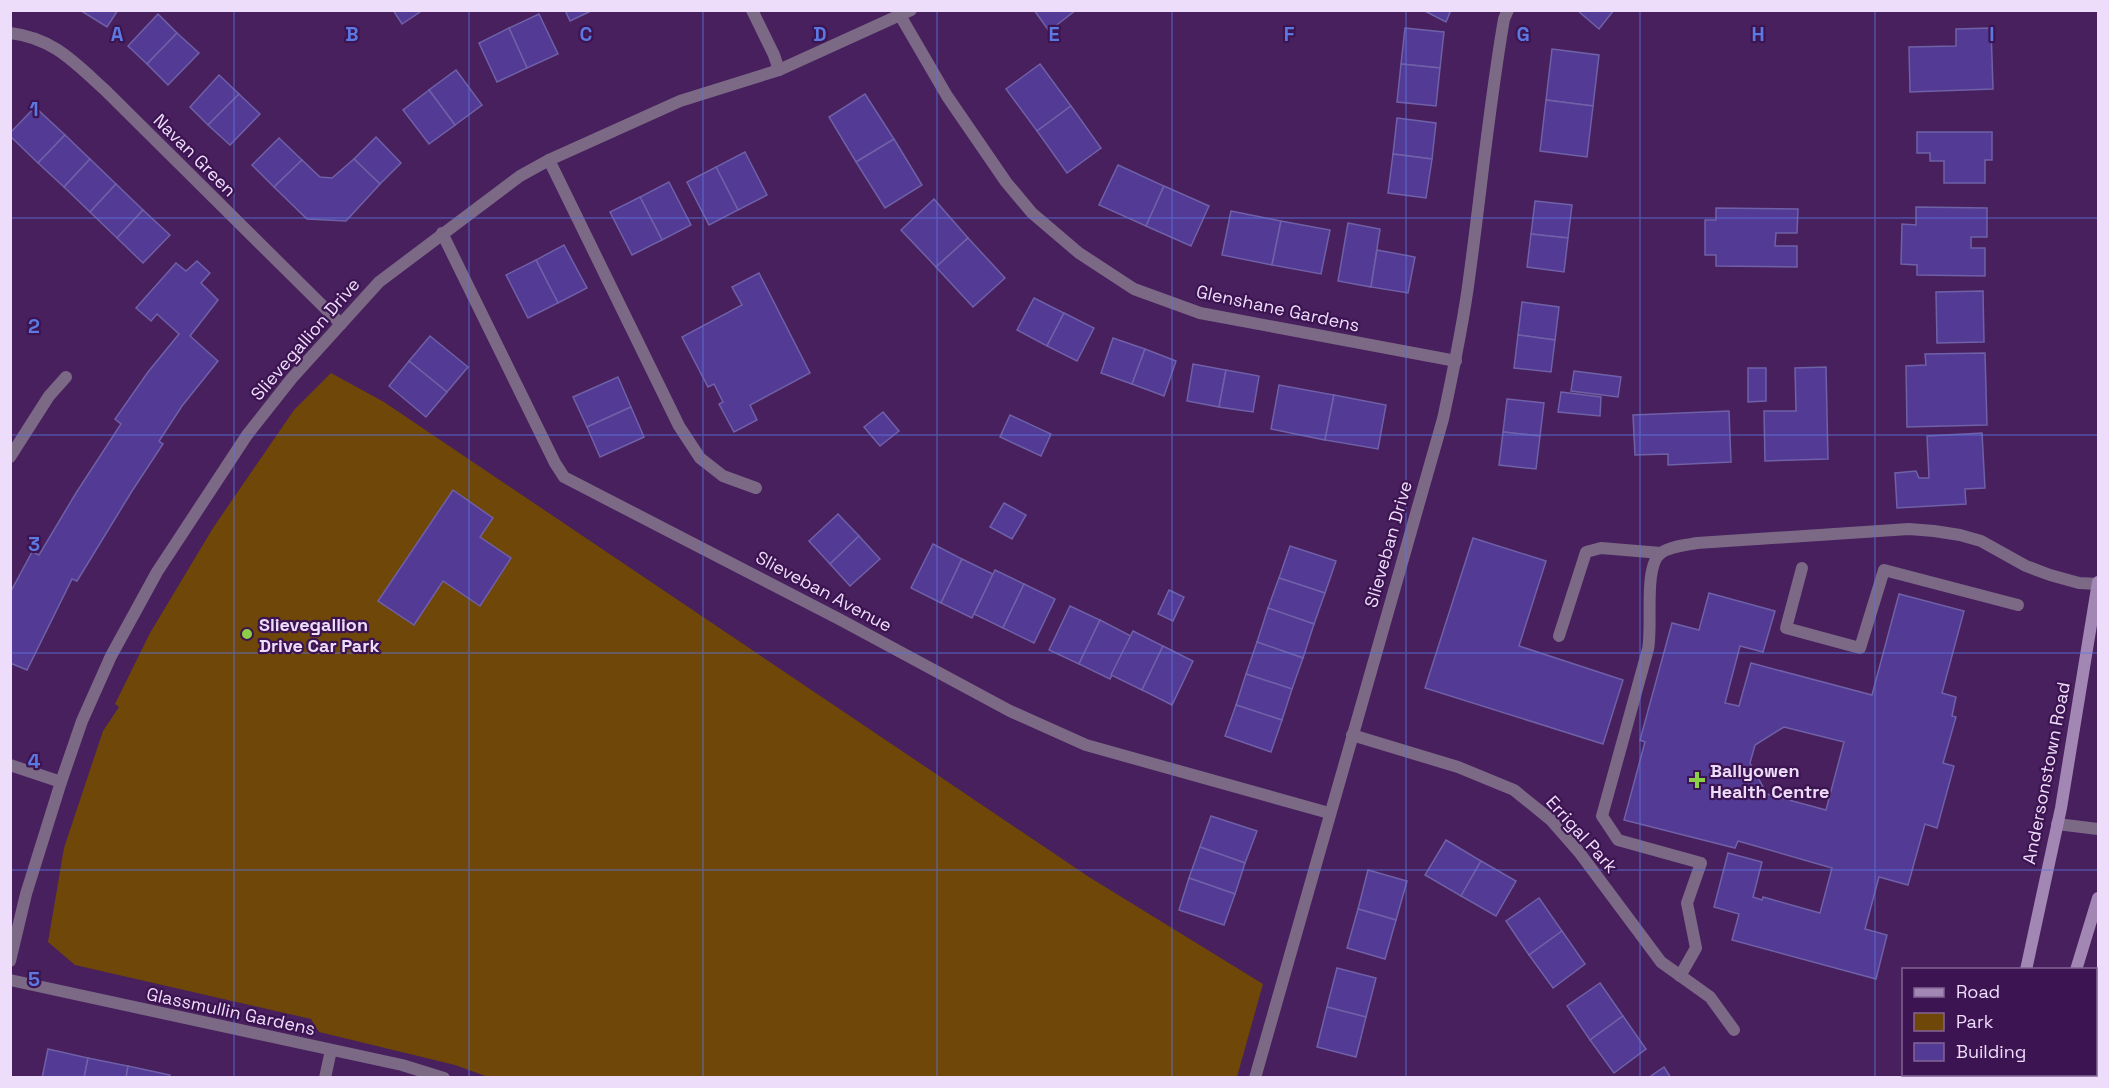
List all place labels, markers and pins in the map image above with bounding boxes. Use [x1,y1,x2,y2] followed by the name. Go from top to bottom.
[259,613,380,657] place label: Slievegallion Drive Car Park
[240,627,254,641] marker: Slievegallion Drive Car Park
[1710,759,1829,803] place label: Ballyowen Health Centre
[1688,771,1706,789] marker: Ballyowen Health Centre

